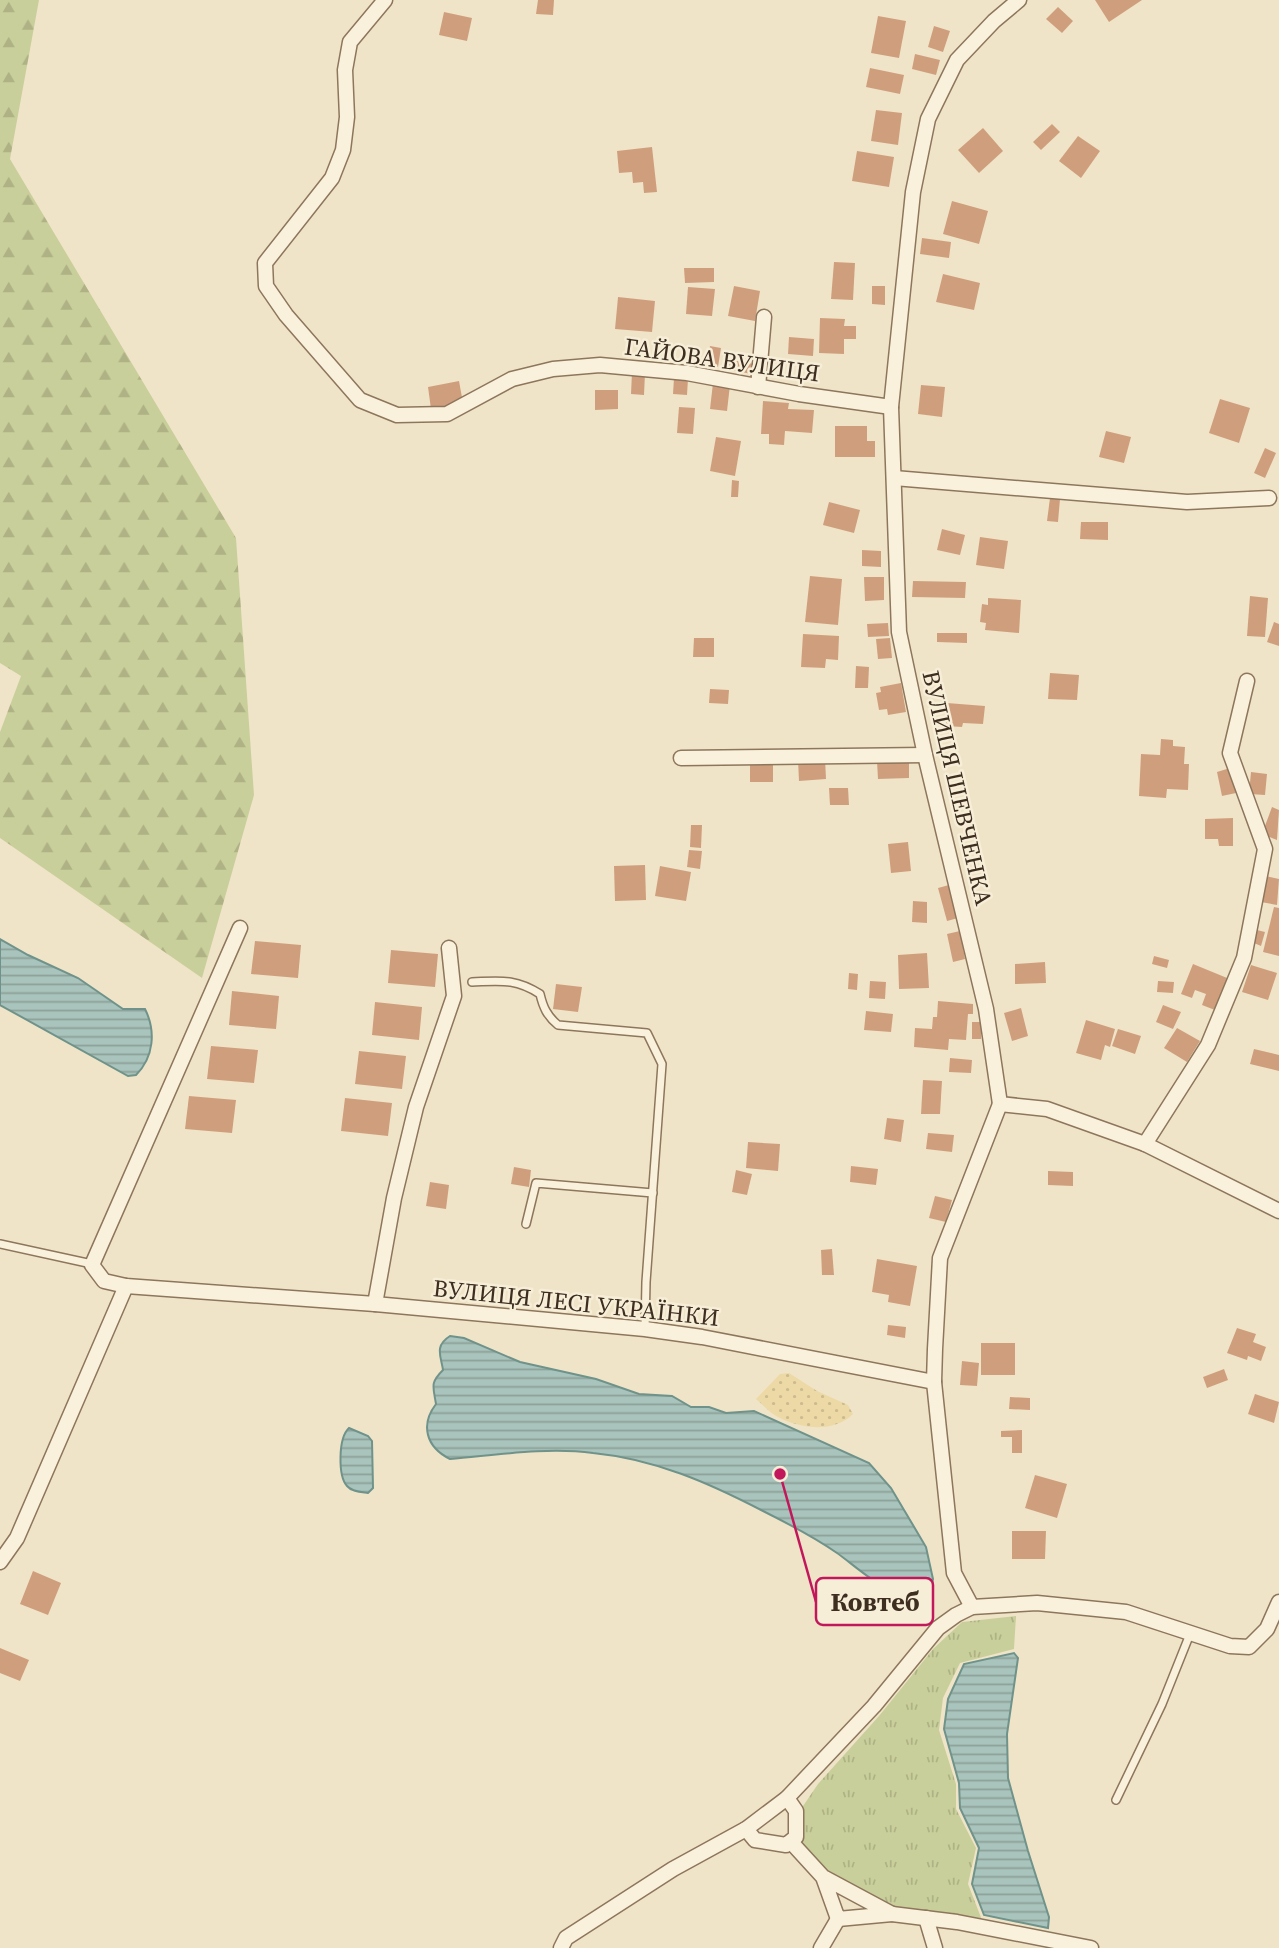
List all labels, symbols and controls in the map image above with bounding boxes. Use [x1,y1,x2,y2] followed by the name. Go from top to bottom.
[622,329,822,390] street label: ГАЙОВА ВУЛИЦЯ
[914,667,1001,909] street label: ВУЛИЦЯ ШЕВЧЕНКА
[431,1271,721,1334] street label: ВУЛИЦЯ ЛЕСІ УКРАЇНКИ
[816,1578,933,1625] callout: Ковтеб
[830,1584,920,1620] text: Ковтеб

